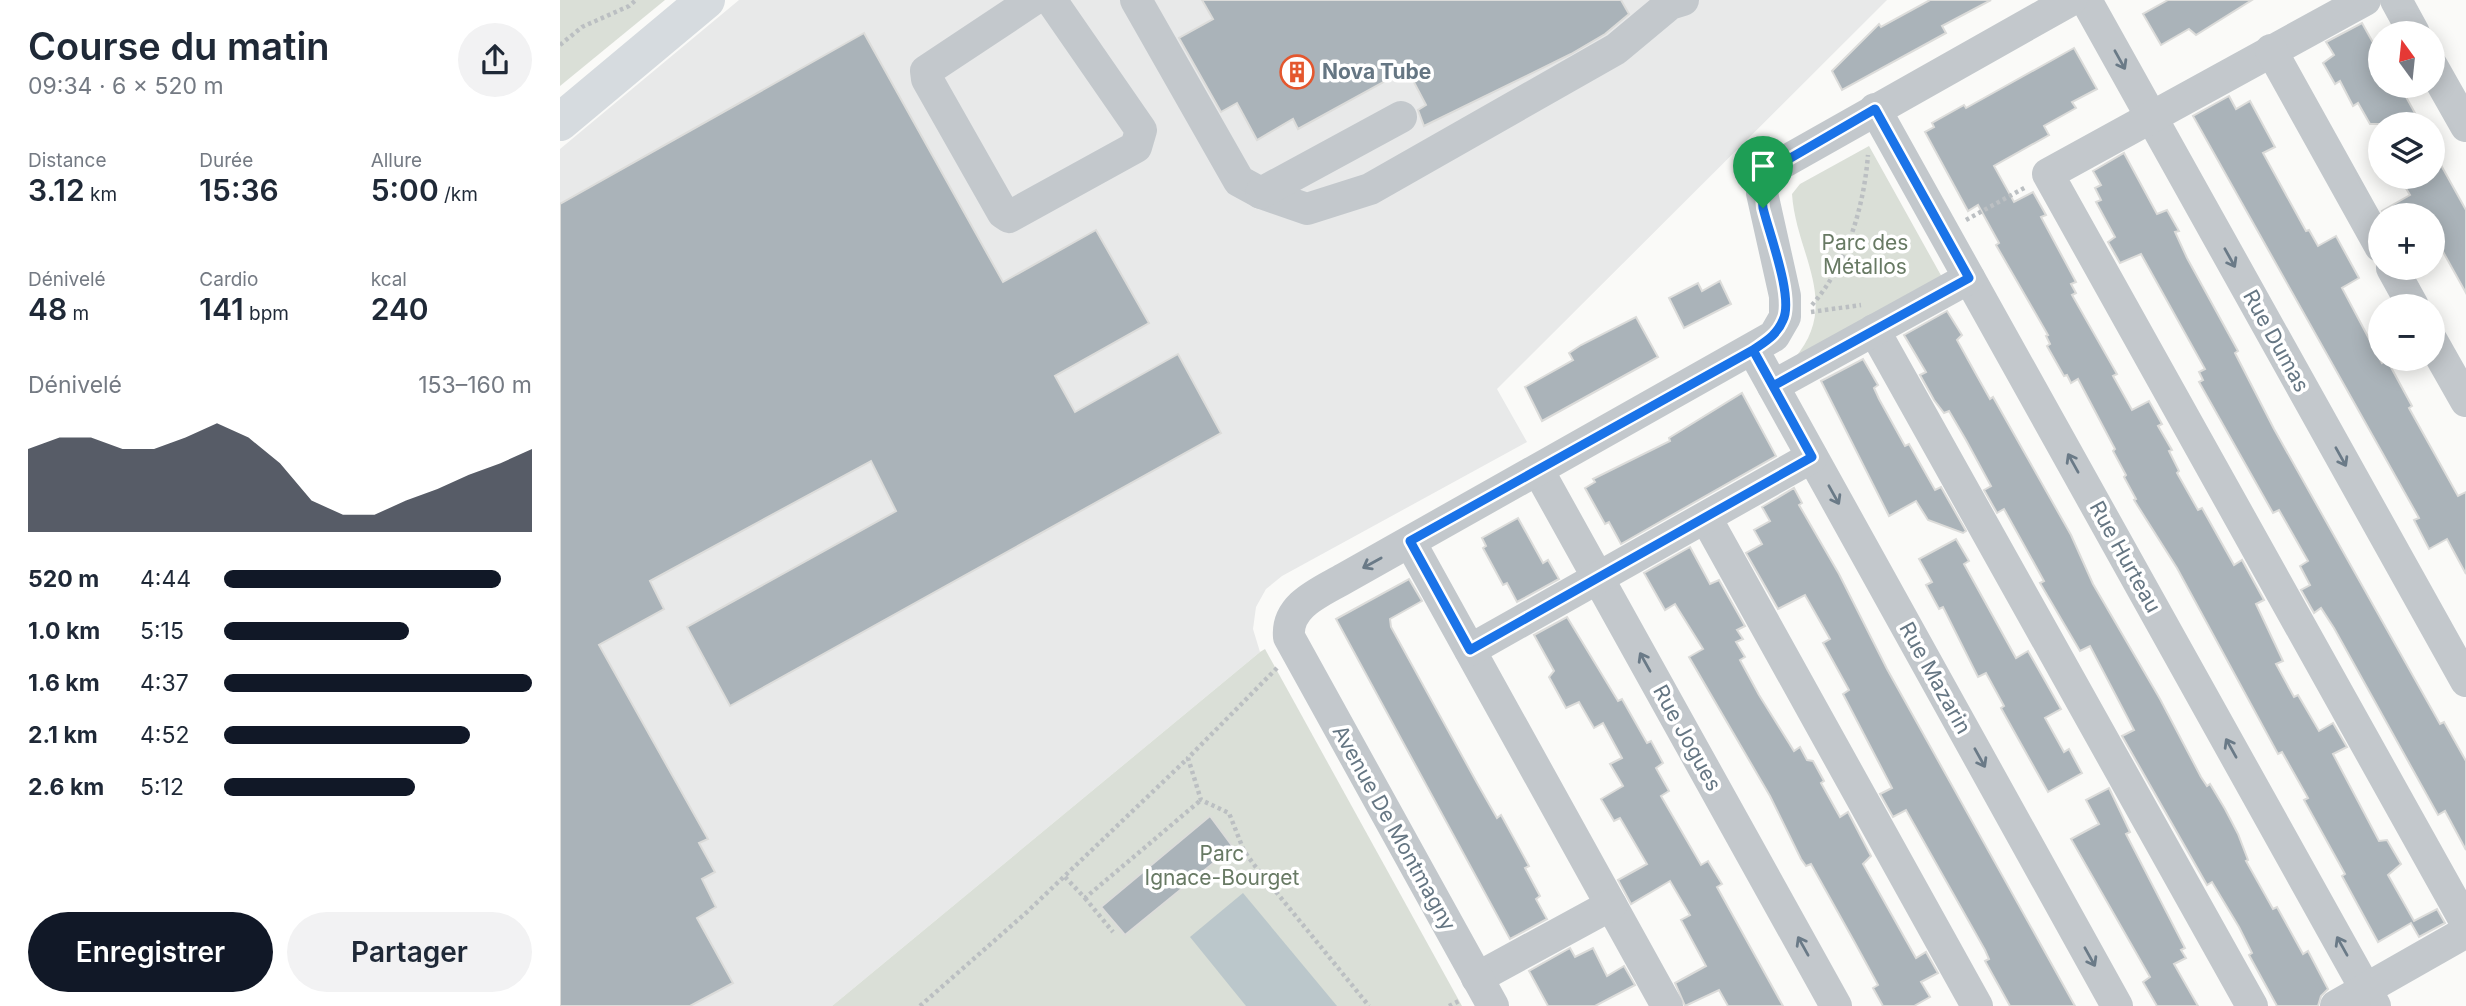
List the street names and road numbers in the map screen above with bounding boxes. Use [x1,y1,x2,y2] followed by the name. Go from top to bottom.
[2238,285,2315,396] street label: Rue Dumas
[2085,497,2166,617] street label: Rue Hurteau
[1894,617,1976,738] street label: Rue Mazarin
[1648,680,1727,795] street label: Rue Jogues
[1328,721,1461,935] street label: Avenue De Montmagny

